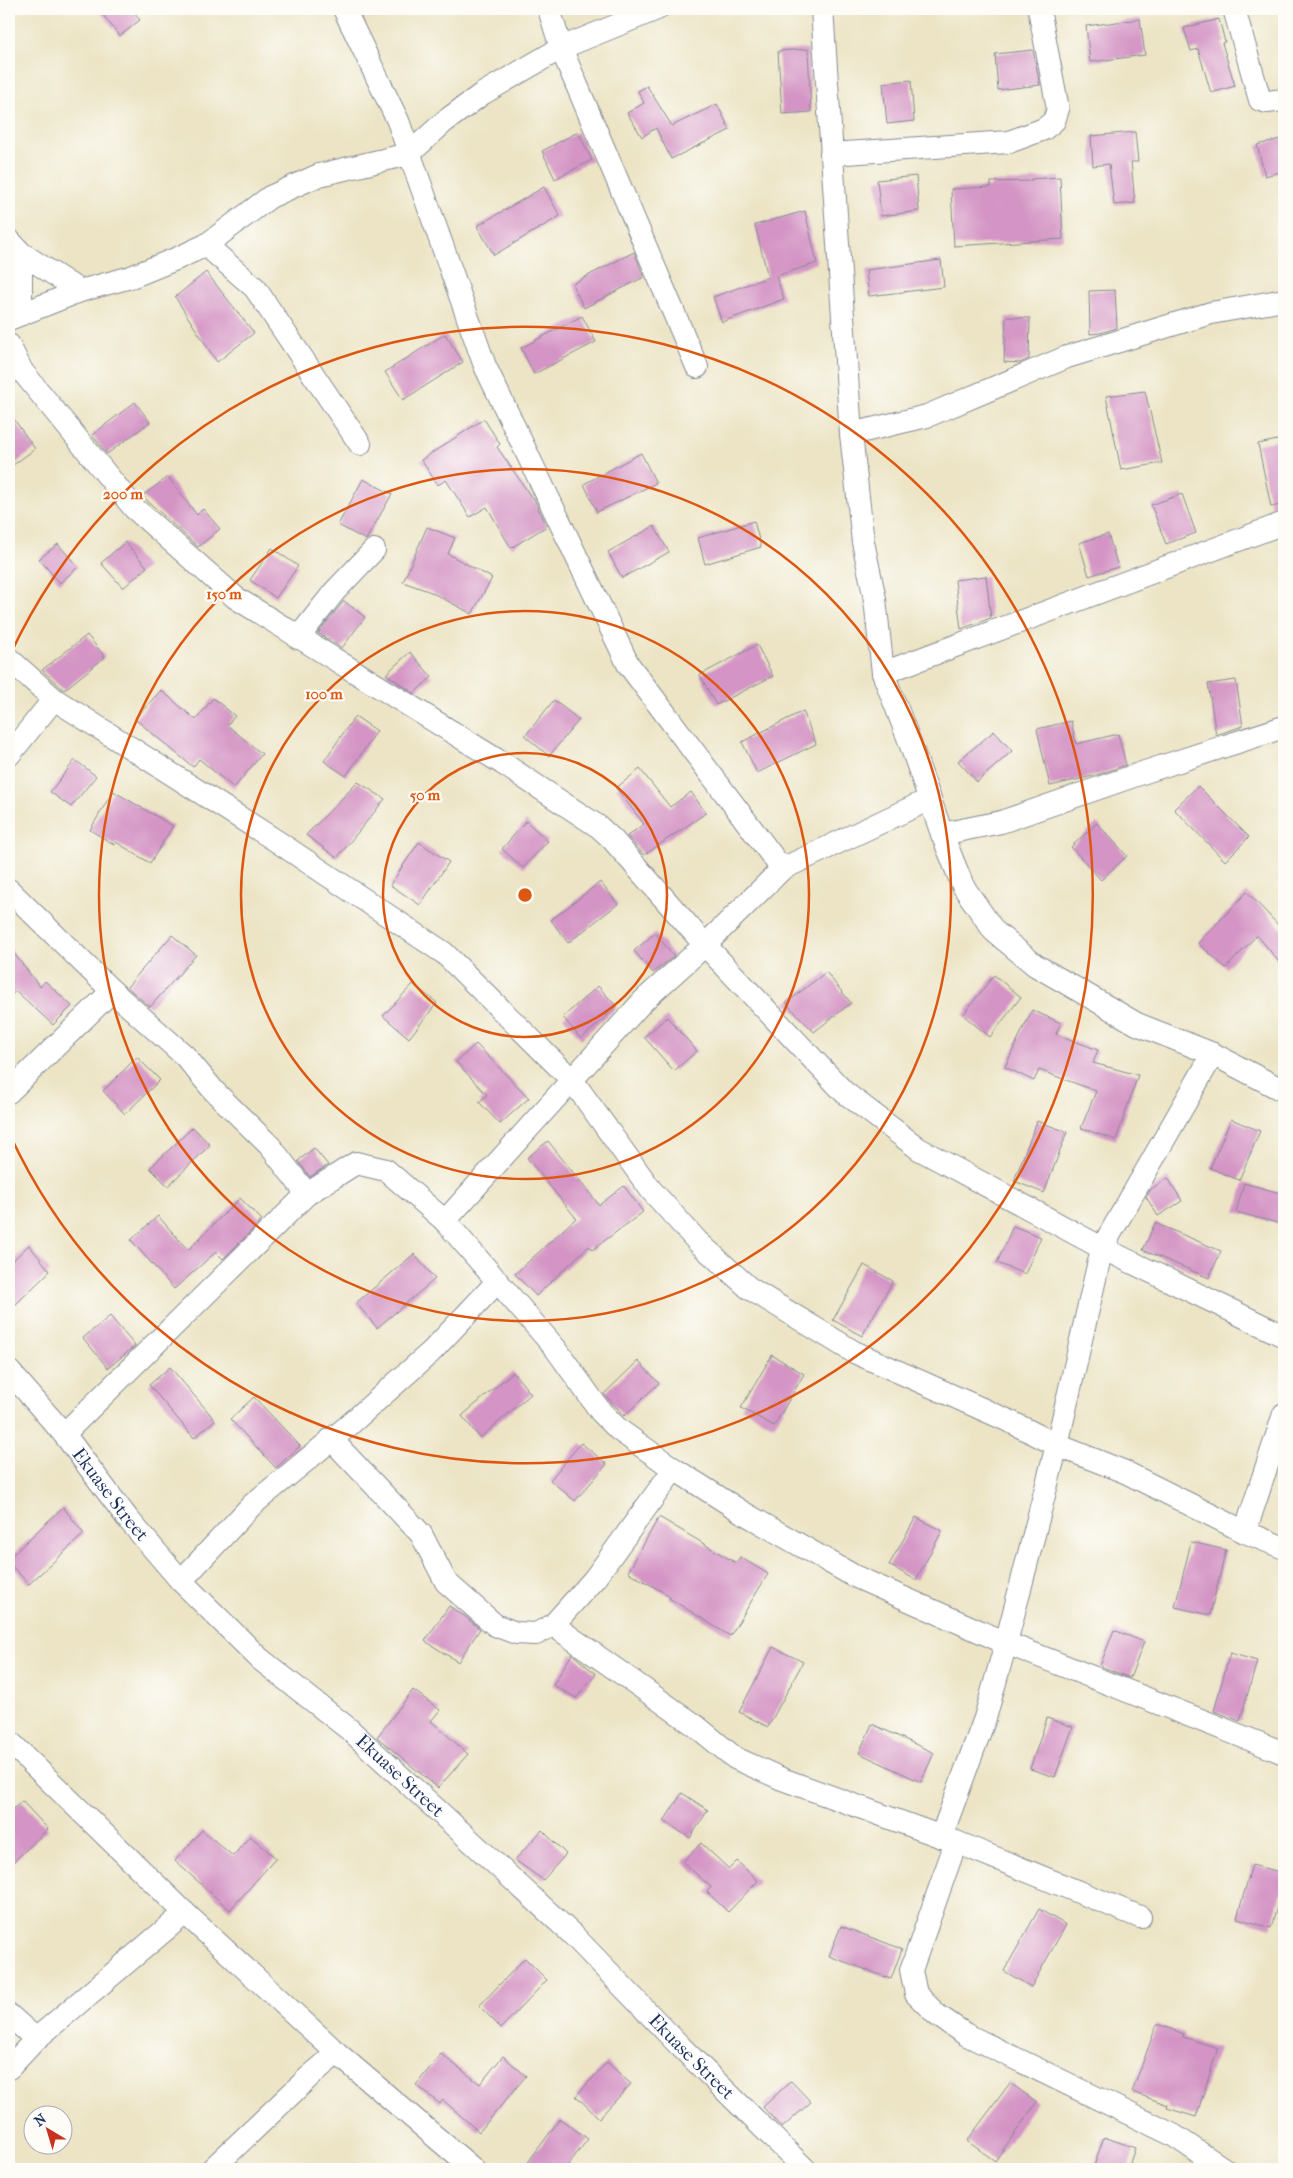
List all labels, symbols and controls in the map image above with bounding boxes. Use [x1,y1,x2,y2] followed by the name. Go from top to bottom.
[103,485,143,503] text: 200 m
[206,585,242,603] text: 150 m
[305,685,343,703] text: 100 m
[410,786,441,804] text: 50 m
[516,886,534,904] centre of rings
[68,1444,153,1546] street label: Ekuase Street
[351,1730,449,1822] street label: Ekuase Street
[644,2009,739,2104] street label: Ekuase Street
[22,2106,72,2156] north arrow
[31,2110,50,2130] text: N

